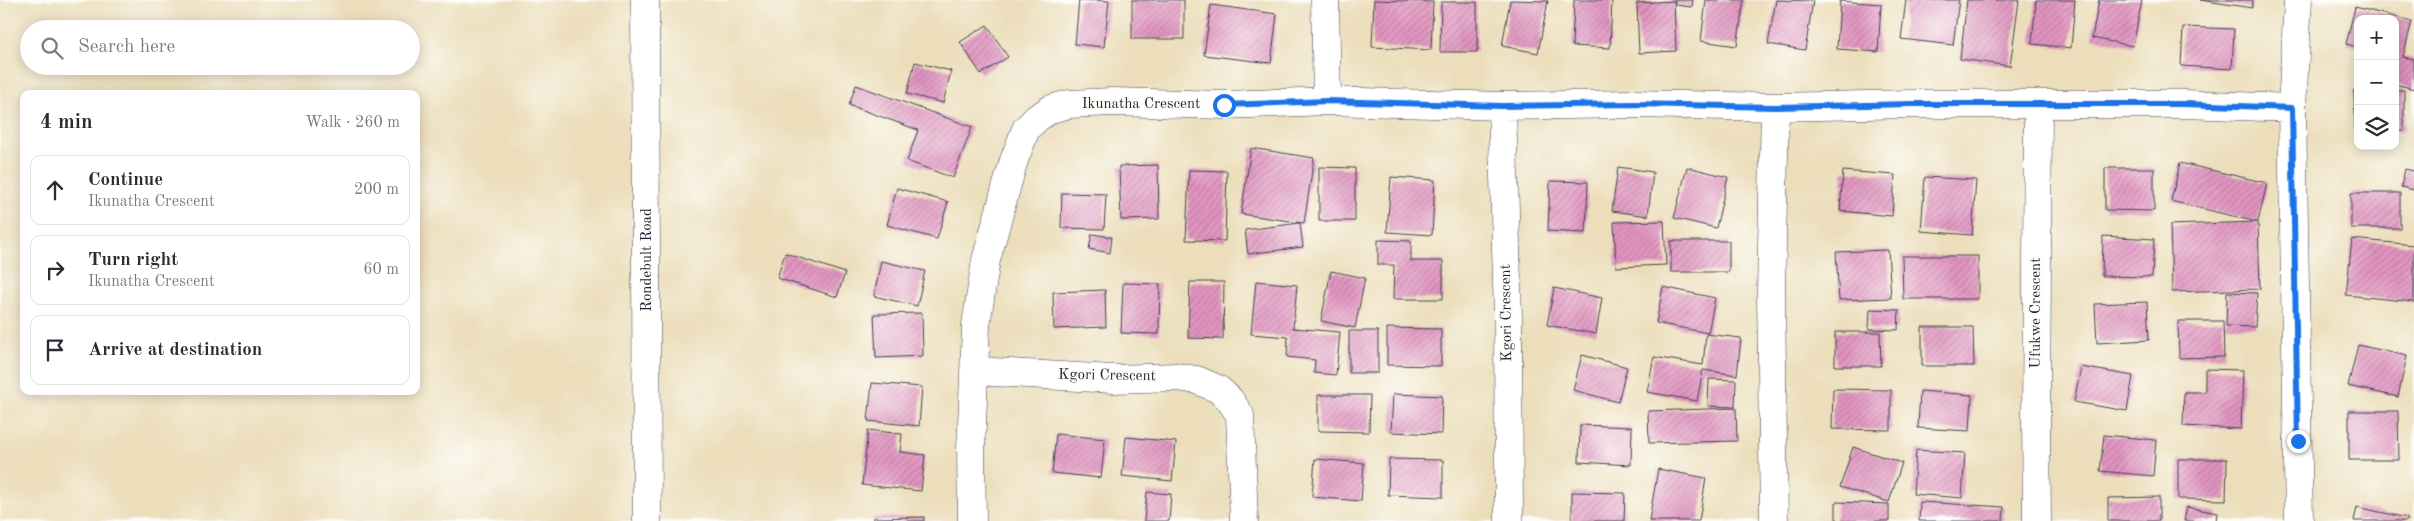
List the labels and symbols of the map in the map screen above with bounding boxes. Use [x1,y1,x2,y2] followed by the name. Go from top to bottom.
[1213,94,1236,117] route start
[1082,97,1200,112] street label: Ikunatha Crescent
[640,208,655,312] street label: Rondebult Road
[2029,258,2044,368] street label: Ufukwe Crescent
[1499,264,1515,362] street label: Kgori Crescent
[1058,368,1156,384] street label: Kgori Crescent
[2287,430,2310,453] route end

